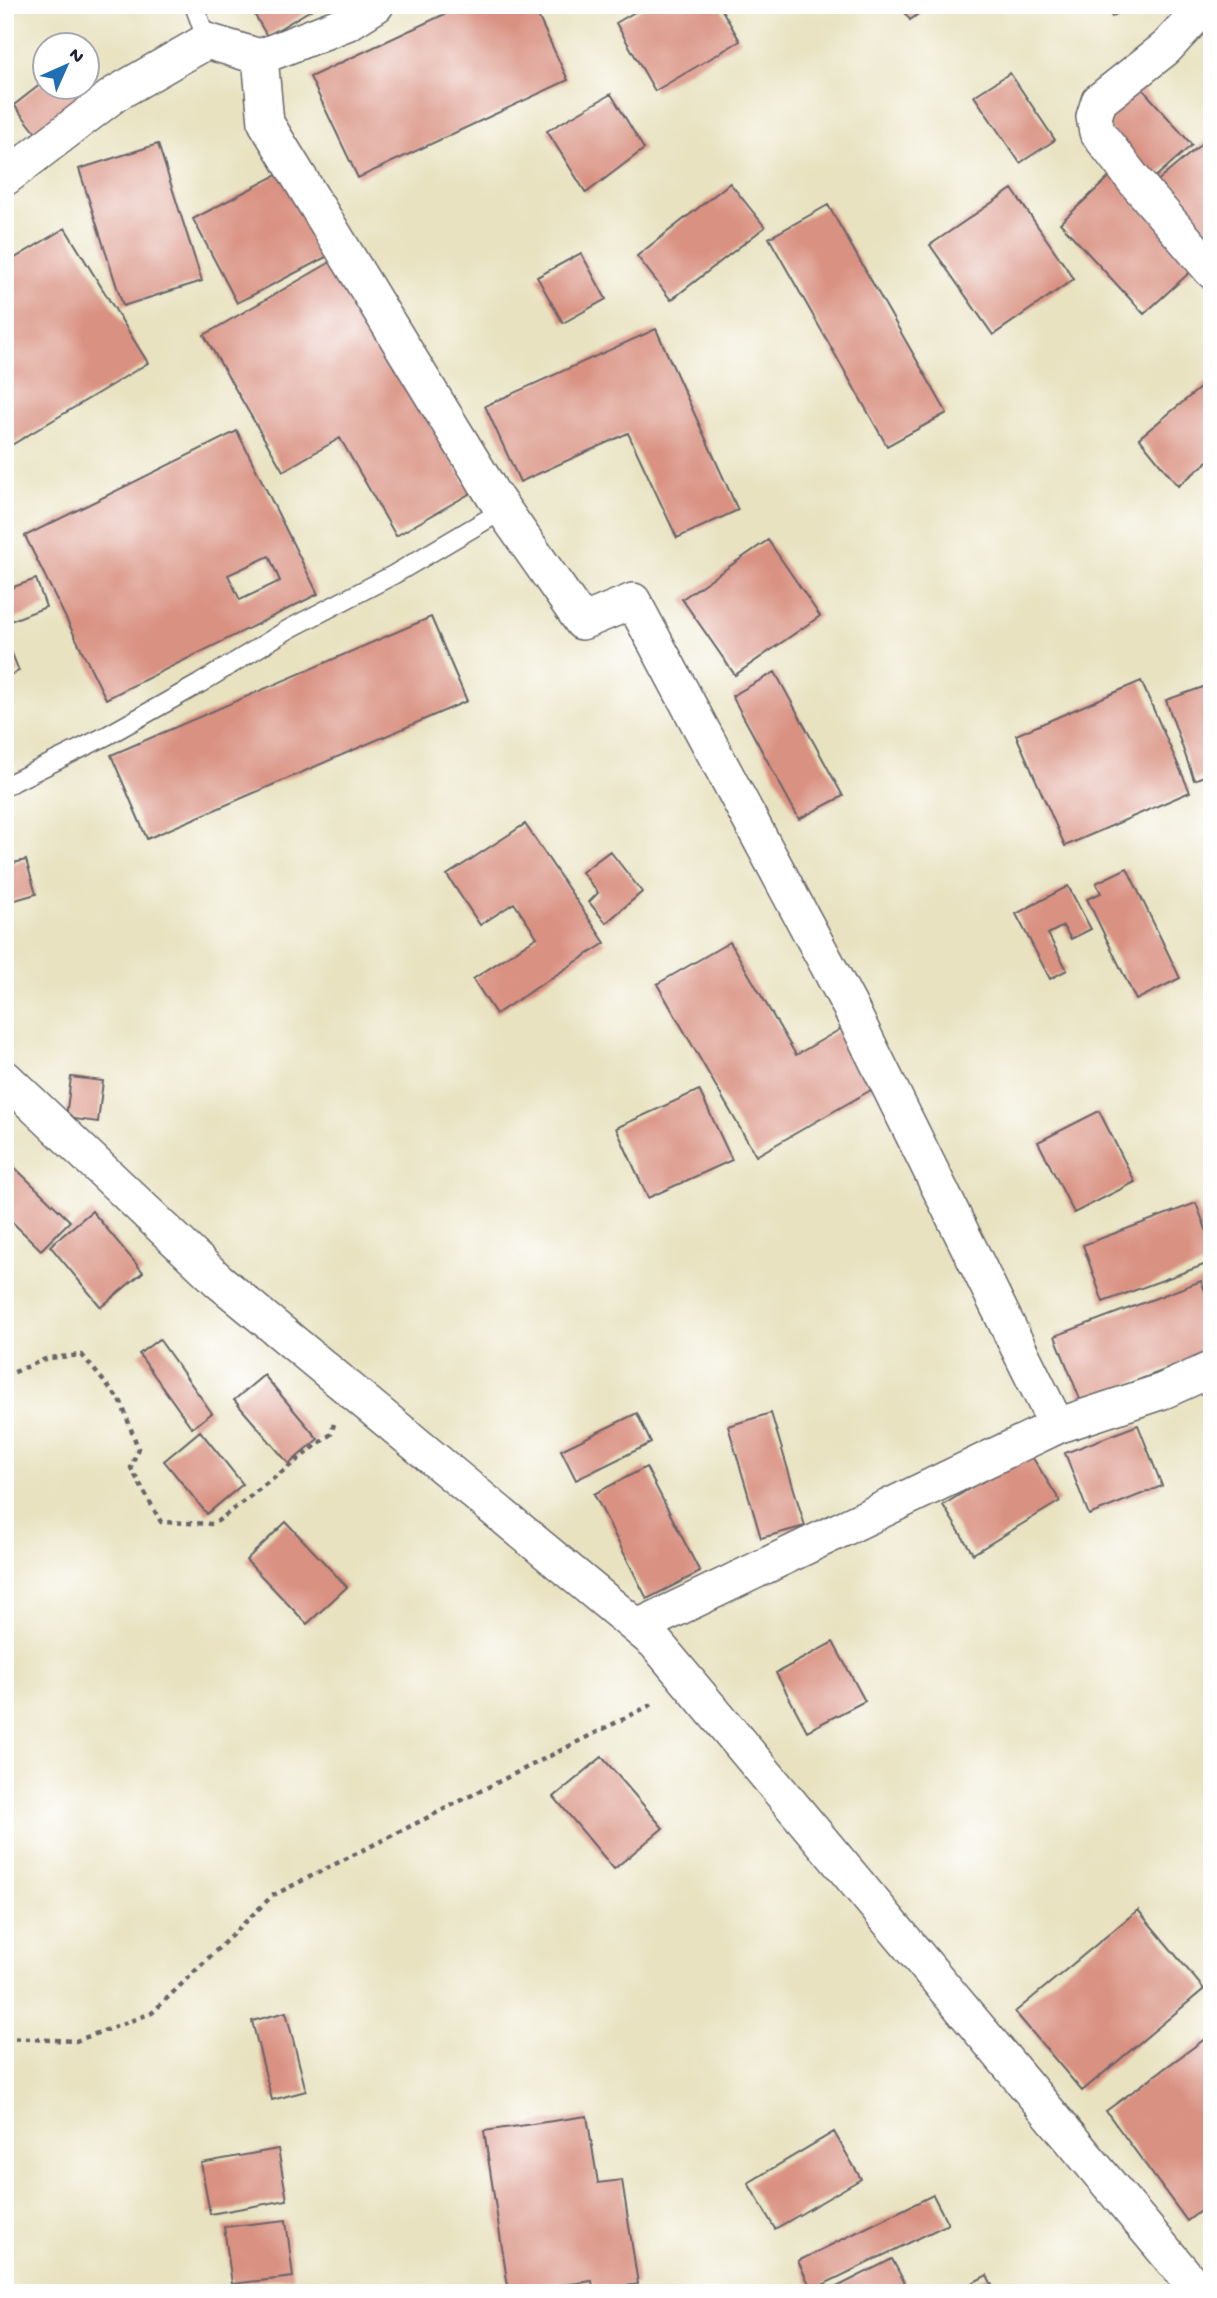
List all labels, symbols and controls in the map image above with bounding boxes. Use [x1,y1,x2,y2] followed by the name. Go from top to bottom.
[32,32,102,102] north arrow
[63,44,88,69] text: N

